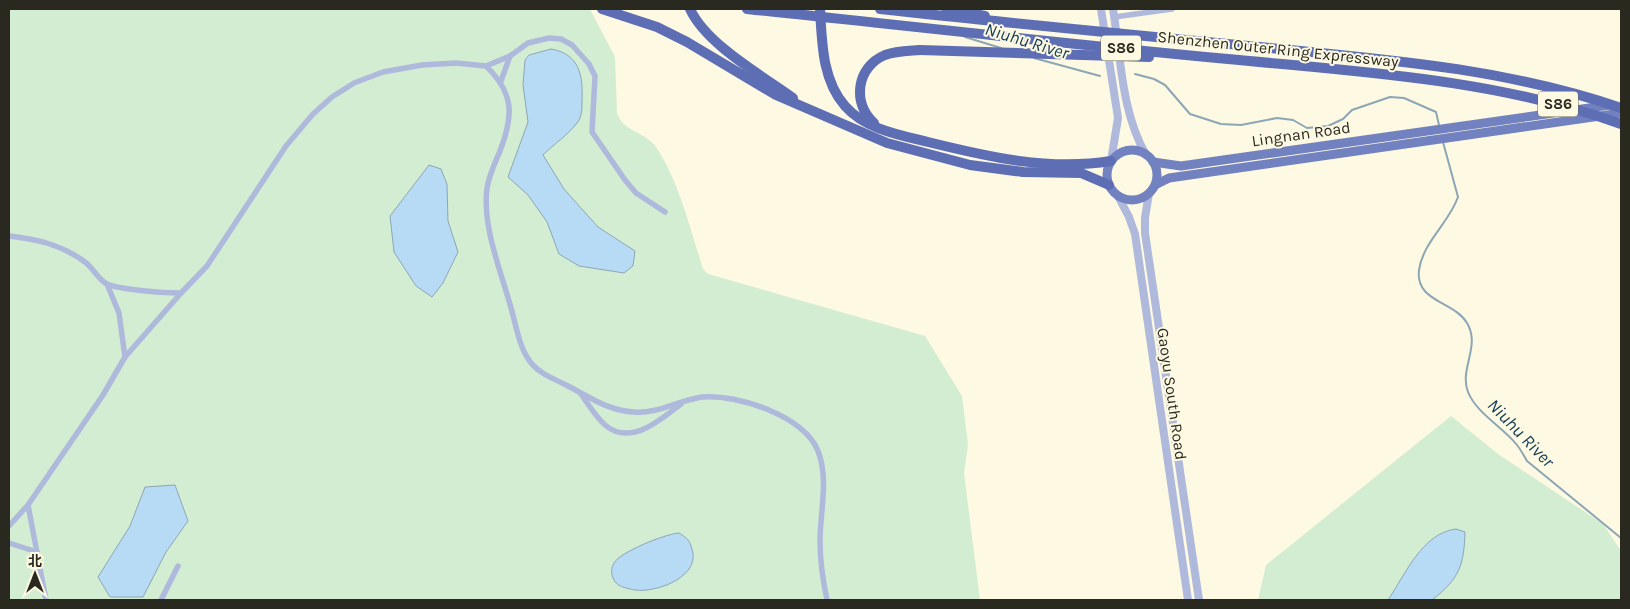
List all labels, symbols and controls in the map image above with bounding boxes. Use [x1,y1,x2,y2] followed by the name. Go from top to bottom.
[982,18,1072,64] water label: Niuhu River
[1157,27,1400,71] street label: Shenzhen Outer Ring Expressway
[1101,36,1141,60] road number: S86
[1538,92,1578,116] road number: S86
[1250,118,1352,150] street label: Lingnan Road
[1153,327,1191,461] street label: Gaoyu South Road
[1483,394,1560,472] water label: Niuhu River
[10,549,60,599] north arrow
[28,553,42,570] text: 北

